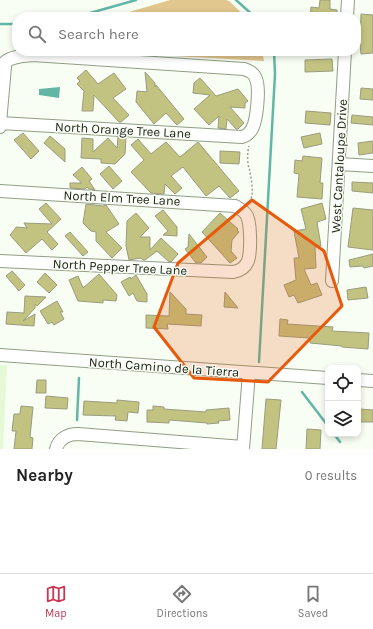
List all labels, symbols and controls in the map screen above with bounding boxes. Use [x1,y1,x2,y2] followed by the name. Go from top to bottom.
[12,12,361,56] search box
[26,23,48,45] icon: search
[58,25,139,43] text: Search here
[328,98,350,233] street label: West Cantaloupe Drive
[55,119,192,141] street label: North Orange Tree Lane
[63,187,181,209] street label: North Elm Tree Lane
[52,256,188,278] street label: North Pepper Tree Lane
[88,354,240,380] street label: North Camino de la Tierra
[325,365,361,437] map controls
[325,365,361,401] button: locate
[325,401,361,437] button: layers
[16,465,73,485] text: Nearby
[305,468,357,483] text: 0 results
[45,583,67,620] tab: Map
[156,583,208,620] tab: Directions
[298,583,328,620] tab: Saved

